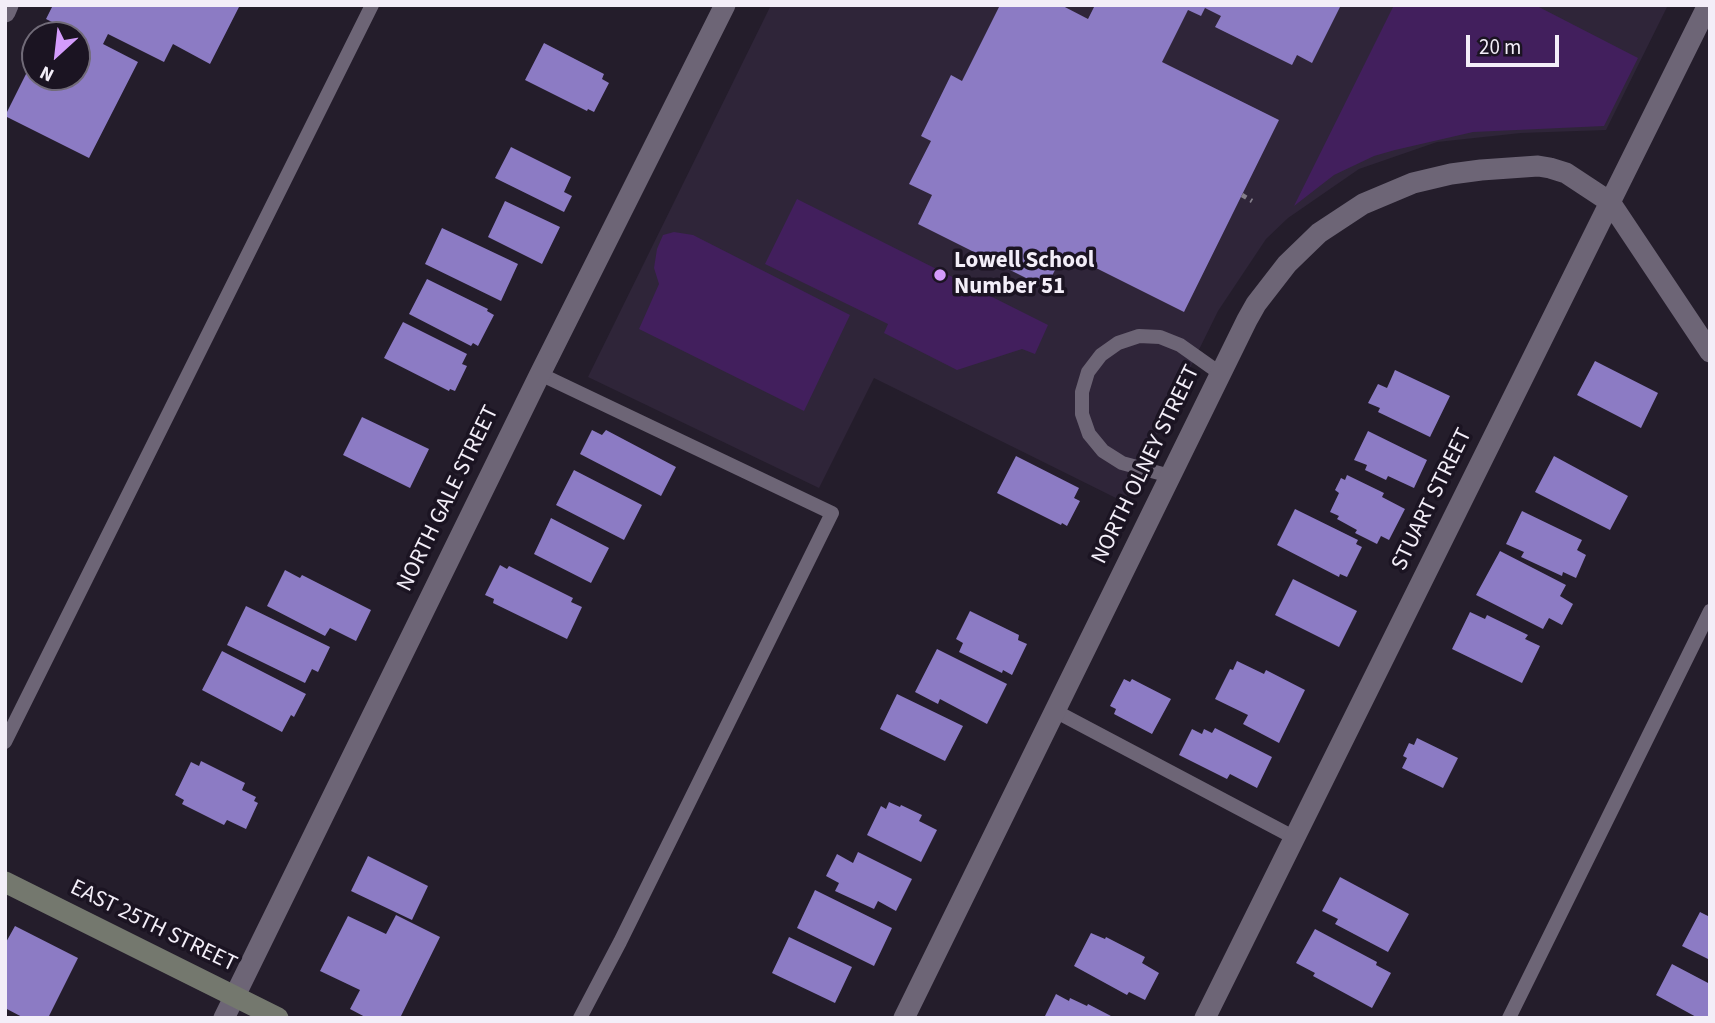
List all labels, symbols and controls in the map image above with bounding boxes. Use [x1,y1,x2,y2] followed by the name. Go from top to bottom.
[21,21,91,91] north arrow
[1470,21,1563,65] scale bar
[1479,32,1521,62] text: 20 m
[35,58,59,88] text: N
[954,248,1094,302] place label: Lowell School Number 51
[932,267,948,283] marker: Lowell School Number 51
[1087,361,1207,569] street label: NORTH OLNEY STREET
[392,402,506,596] street label: NORTH GALE STREET
[1387,424,1479,576] street label: STUART STREET
[65,875,241,979] street label: EAST 25TH STREET

